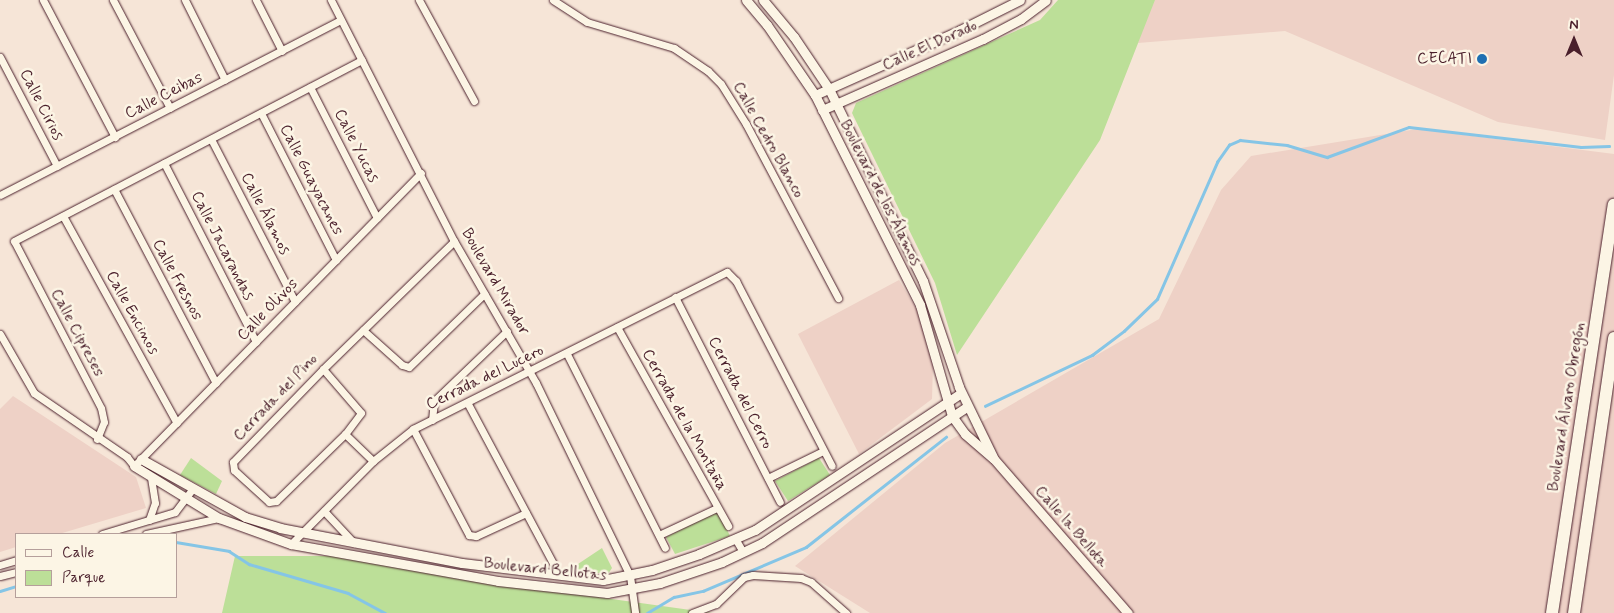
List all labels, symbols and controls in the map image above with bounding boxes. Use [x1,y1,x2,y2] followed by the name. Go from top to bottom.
[1549,15,1599,65] north arrow
[879,16,981,76] street label: Calle El Dorado
[1569,16,1579,34] text: N
[1417,49,1472,69] place label: CECATI
[1476,53,1488,65] marker: CECATI
[15,67,67,143] street label: Calle Cirios
[122,68,206,124] street label: Calle Ceibas
[728,78,808,202] street label: Calle Cedro Blanco
[330,107,382,185] street label: Calle Yucas
[835,117,925,269] street label: Boulevard de los Álamos
[275,123,347,237] street label: Calle Guayacanes
[236,170,294,258] street label: Calle Álamos
[187,189,257,303] street label: Calle Jacarandas
[457,225,533,339] street label: Boulevard Mirador
[148,236,206,324] street label: Calle Fresnos
[101,268,163,358] street label: Calle Encinos
[233,274,303,346] street label: Calle Olivos
[46,286,108,380] street label: Calle Cipreses
[1544,321,1590,493] street label: Boulevard Álvaro Obregón
[703,333,777,453] street label: Cerrada del Cerro
[423,341,547,415] street label: Cerrada del Lucero
[637,346,731,494] street label: Cerrada de la Montaña
[230,351,322,445] street label: Cerrada del Pino
[1030,481,1112,573] street label: Calle la Bellota
[15,533,178,598] legend
[62,543,94,563] text: Calle
[482,554,608,586] street label: Boulevard Bellotas
[62,568,105,588] text: Parque

